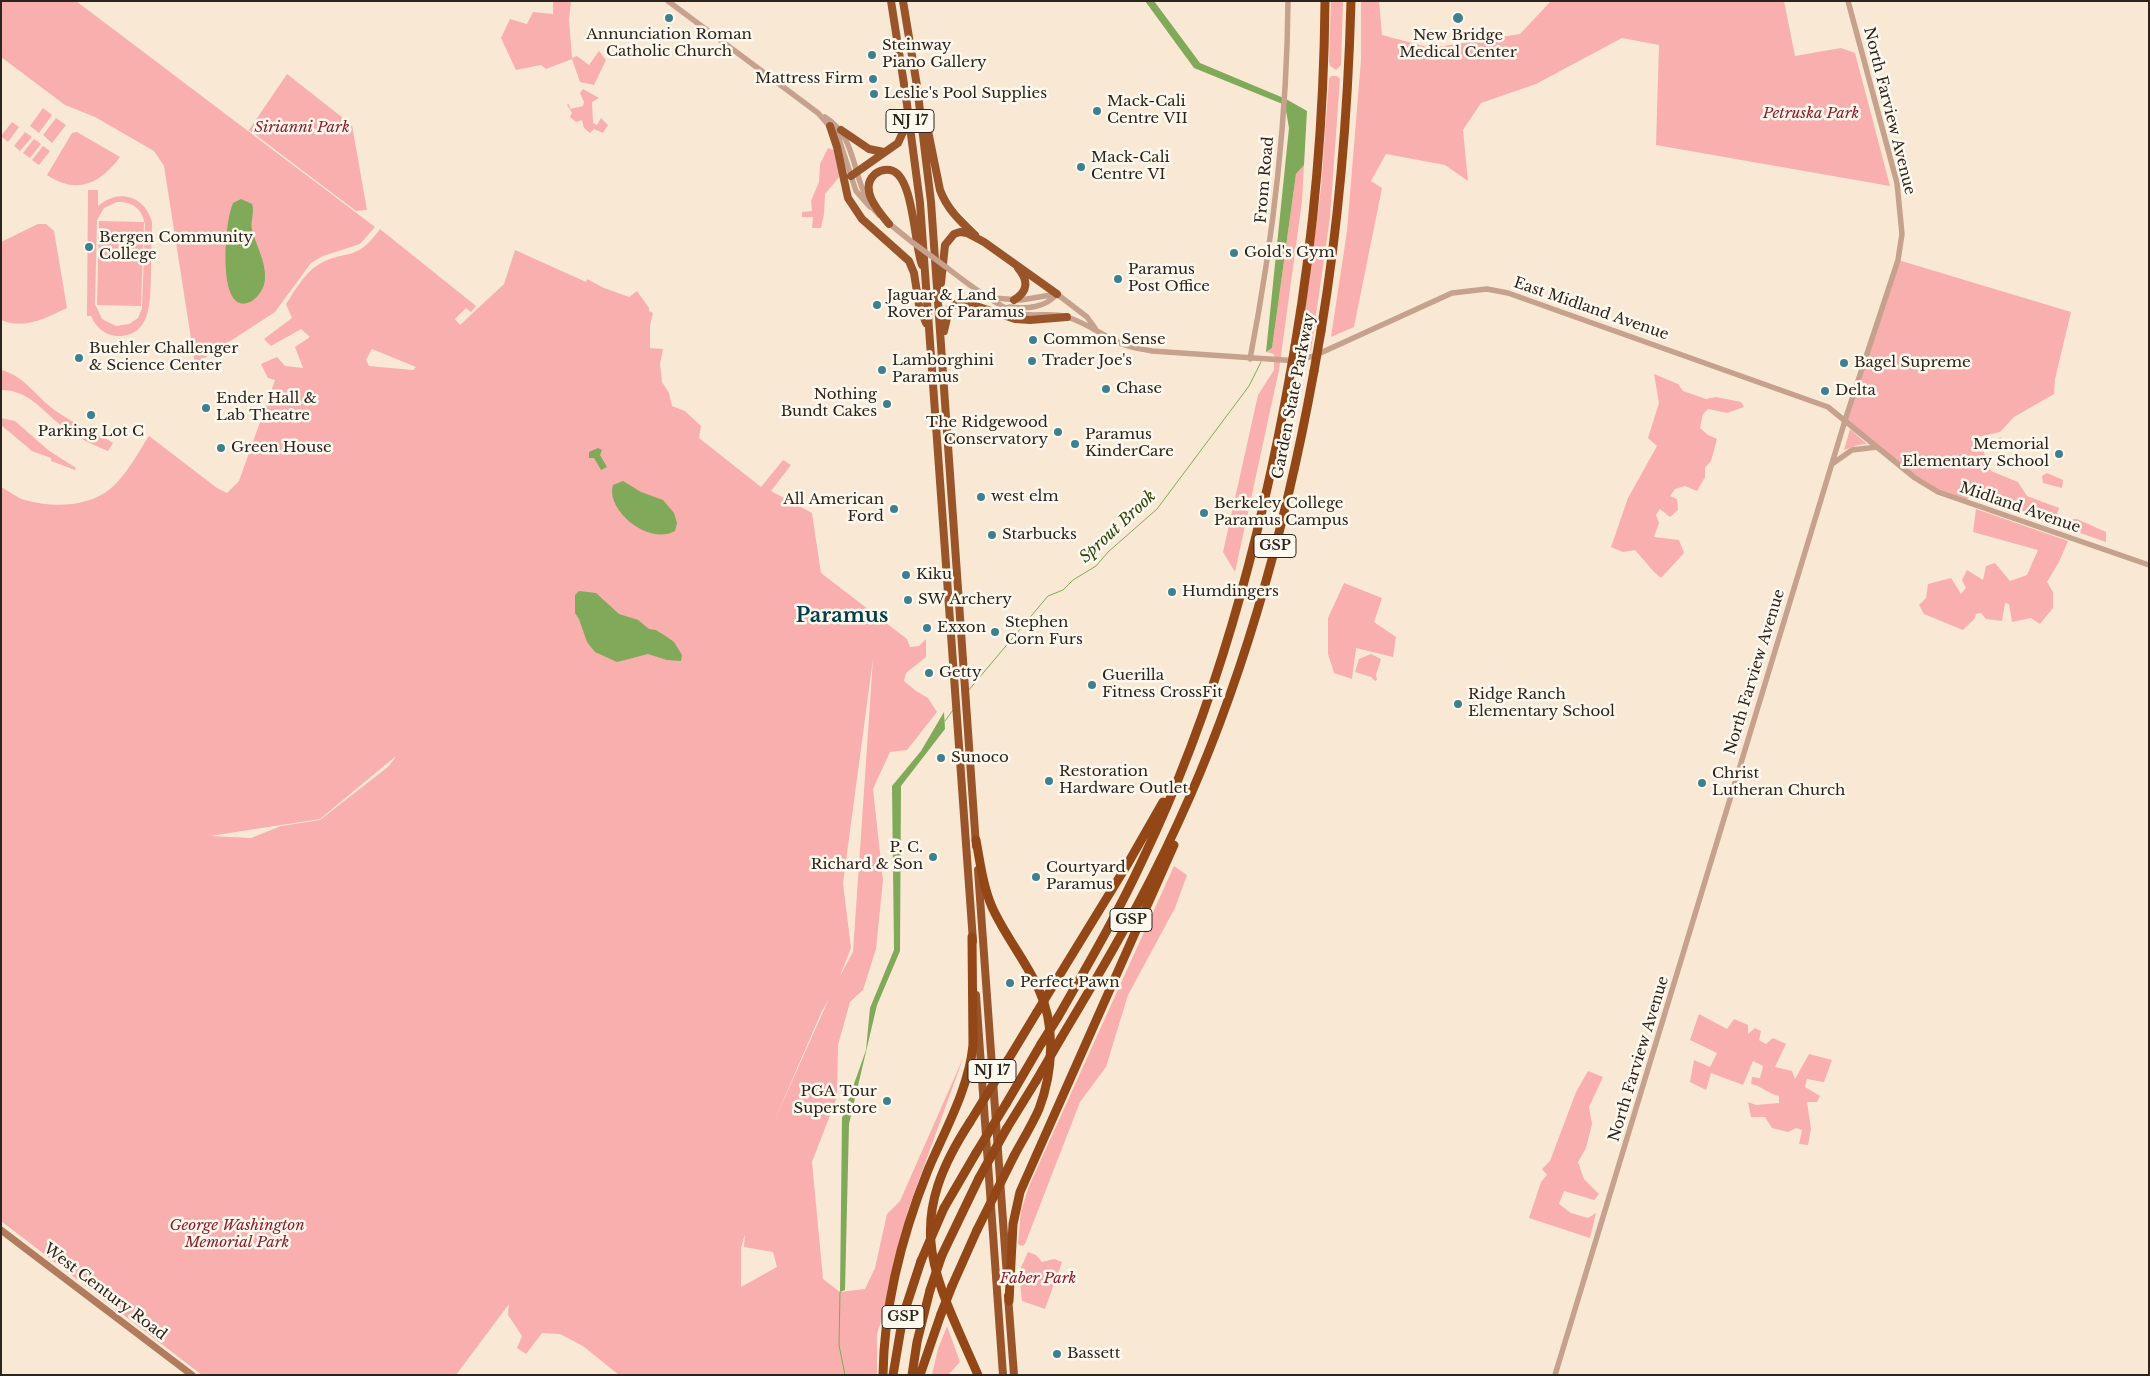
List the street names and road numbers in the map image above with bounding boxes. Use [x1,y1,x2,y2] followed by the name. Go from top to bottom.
[1859,25,1919,197] street label: North Farview Avenue
[886,110,934,132] road number: NJ 17
[1252,136,1278,224] street label: From Road
[1511,274,1671,344] street label: East Midland Avenue
[1269,311,1319,481] street label: Garden State Parkway
[1957,479,2083,537] street label: Midland Avenue
[1254,534,1296,558] road number: GSP
[1721,587,1789,757] street label: North Farview Avenue
[1110,908,1152,932] road number: GSP
[1605,974,1673,1144] street label: North Farview Avenue
[968,1060,1016,1082] road number: NJ 17
[40,1240,170,1344] street label: West Century Road
[882,1305,924,1328] road number: GSP

